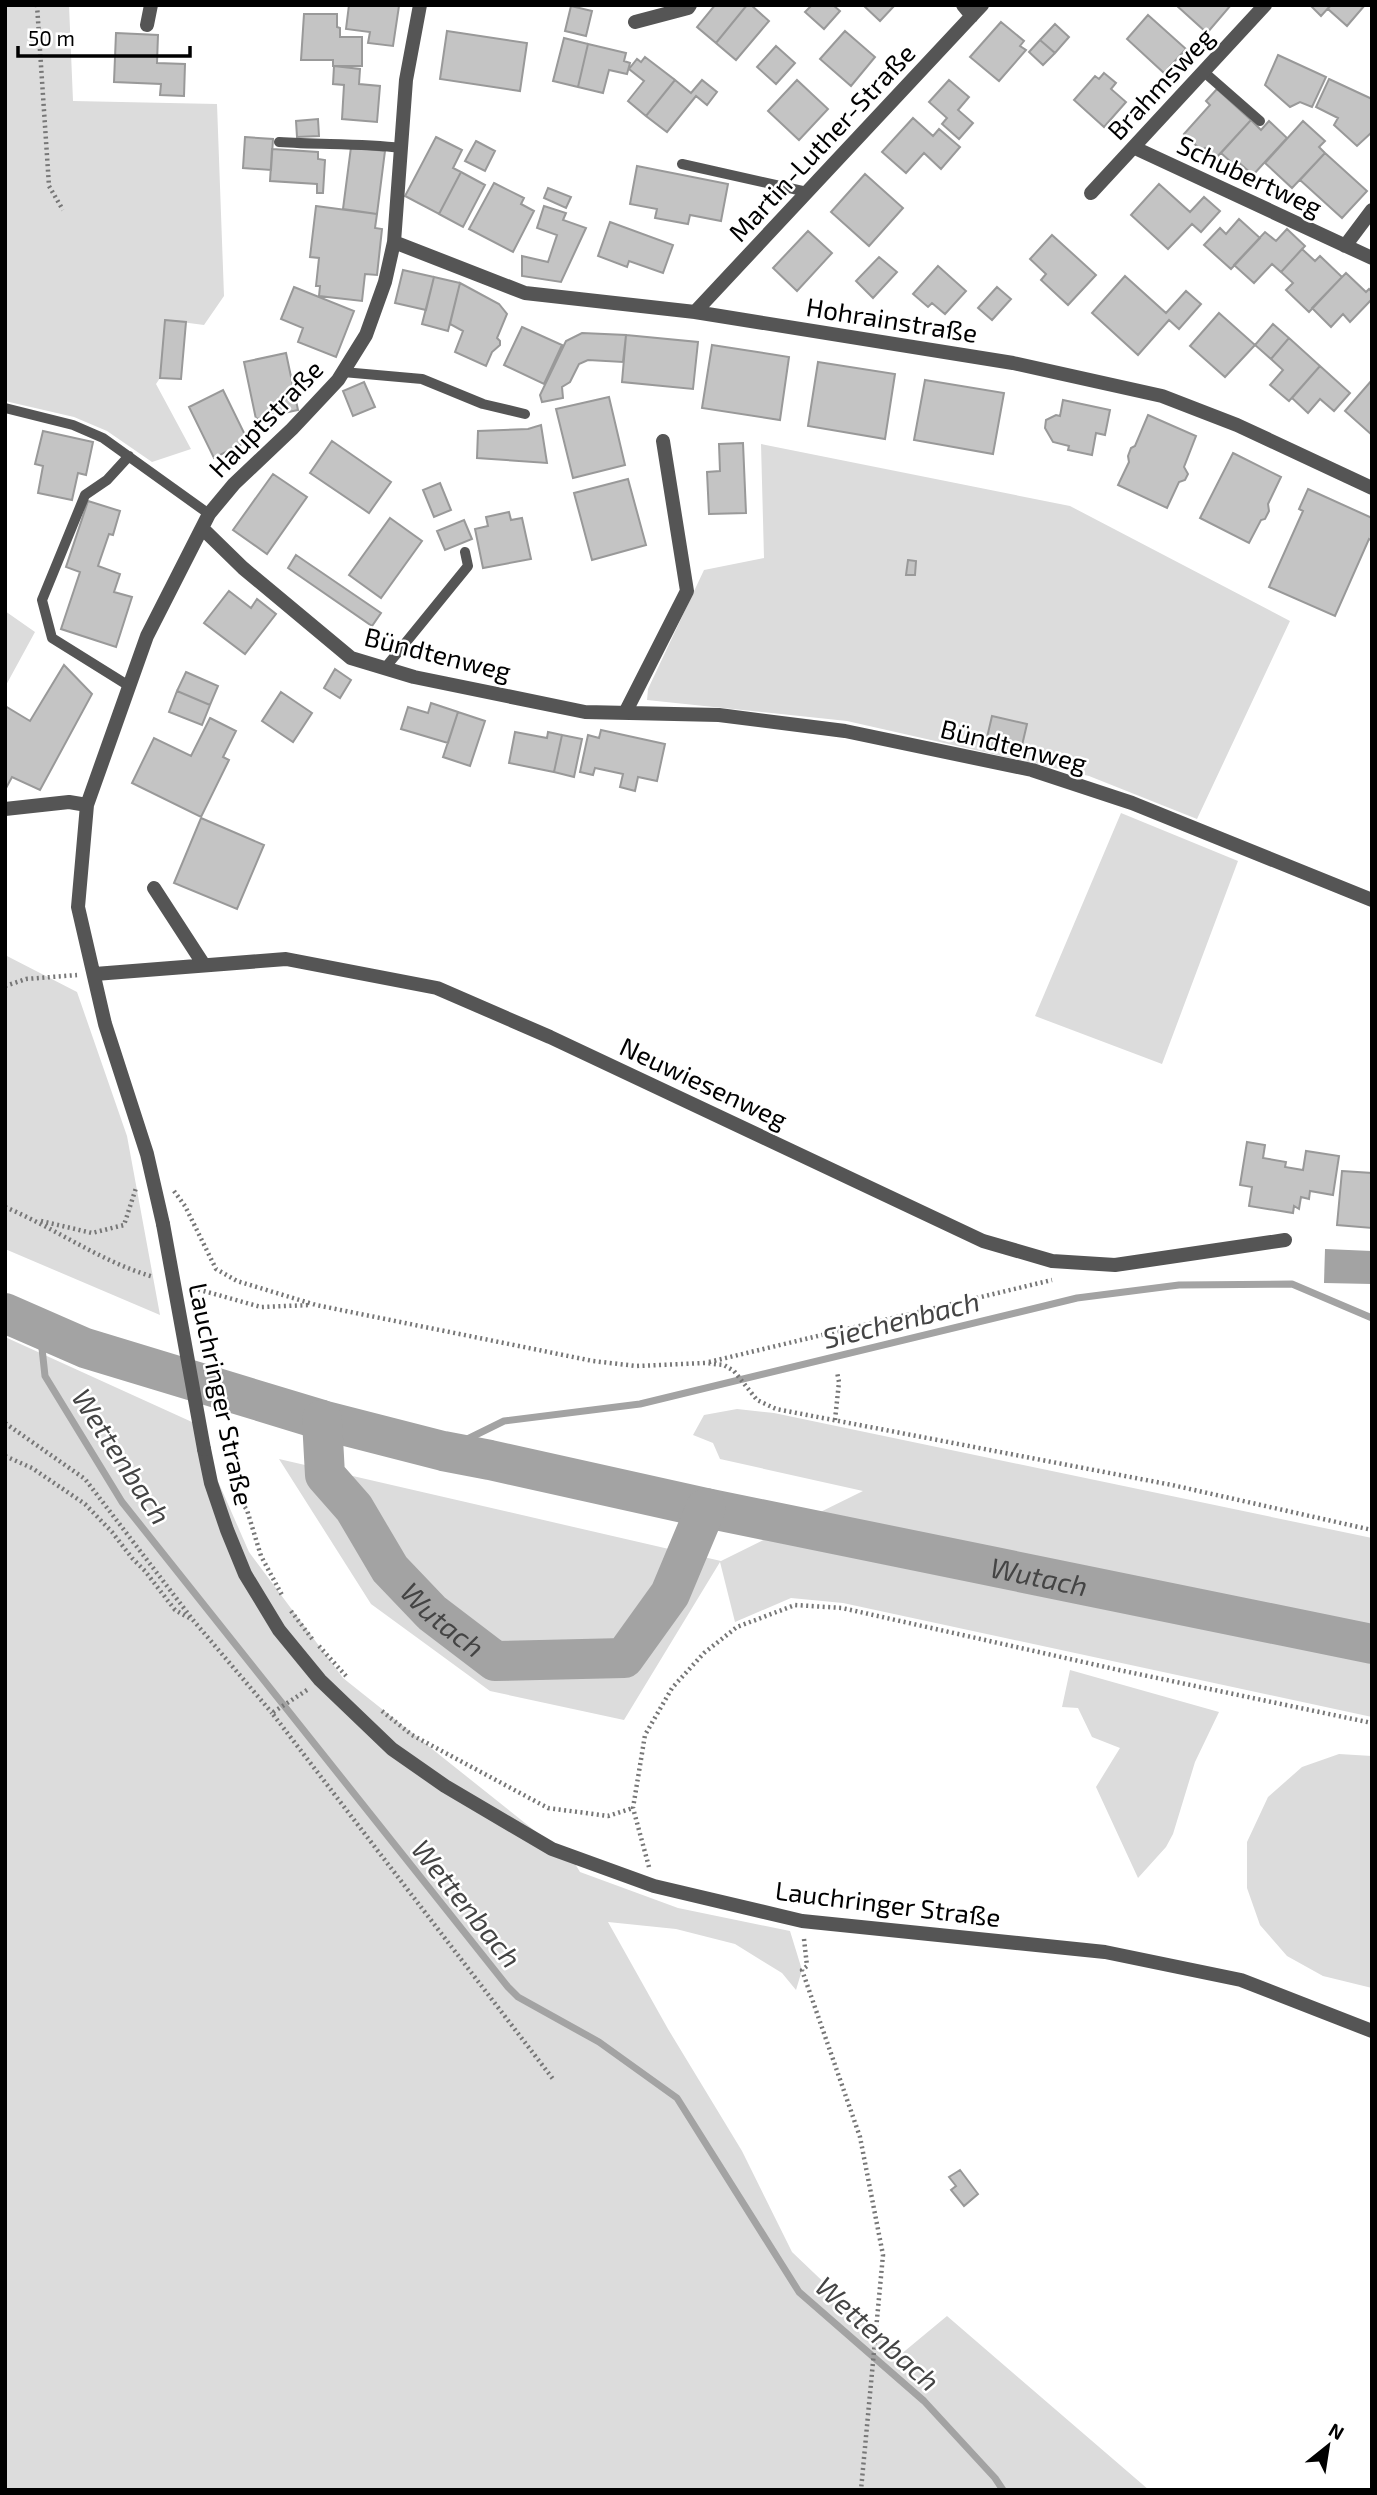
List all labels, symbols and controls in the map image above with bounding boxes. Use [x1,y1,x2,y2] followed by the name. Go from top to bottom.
[18,14,189,58] scale bar
[1100,21,1220,145] street label: Brahmsweg
[28,25,75,50] text: 50 m
[721,37,921,247] street label: Martin-Luther-Straße
[1173,128,1327,222] street label: Schubertweg
[804,290,980,348] street label: Hohrainstraße
[201,353,329,483] street label: Hauptstraße
[362,620,514,686] street label: Bündtenweg
[938,712,1090,778] street label: Bündtenweg
[615,1030,793,1134] street label: Neuwiesenweg
[183,1280,261,1508] street label: Lauchringer Straße
[819,1283,983,1355] water label: Siechenbach
[65,1382,179,1530] water label: Wettenbach
[987,1550,1091,1603] water label: Wutach
[394,1575,491,1664] water label: Wutach
[405,1832,529,1974] water label: Wettenbach
[774,1874,1002,1932] street label: Lauchringer Straße
[809,2268,947,2398] water label: Wettenbach
[1293,2411,1363,2481] north arrow
[1325,2417,1348,2444] text: N

